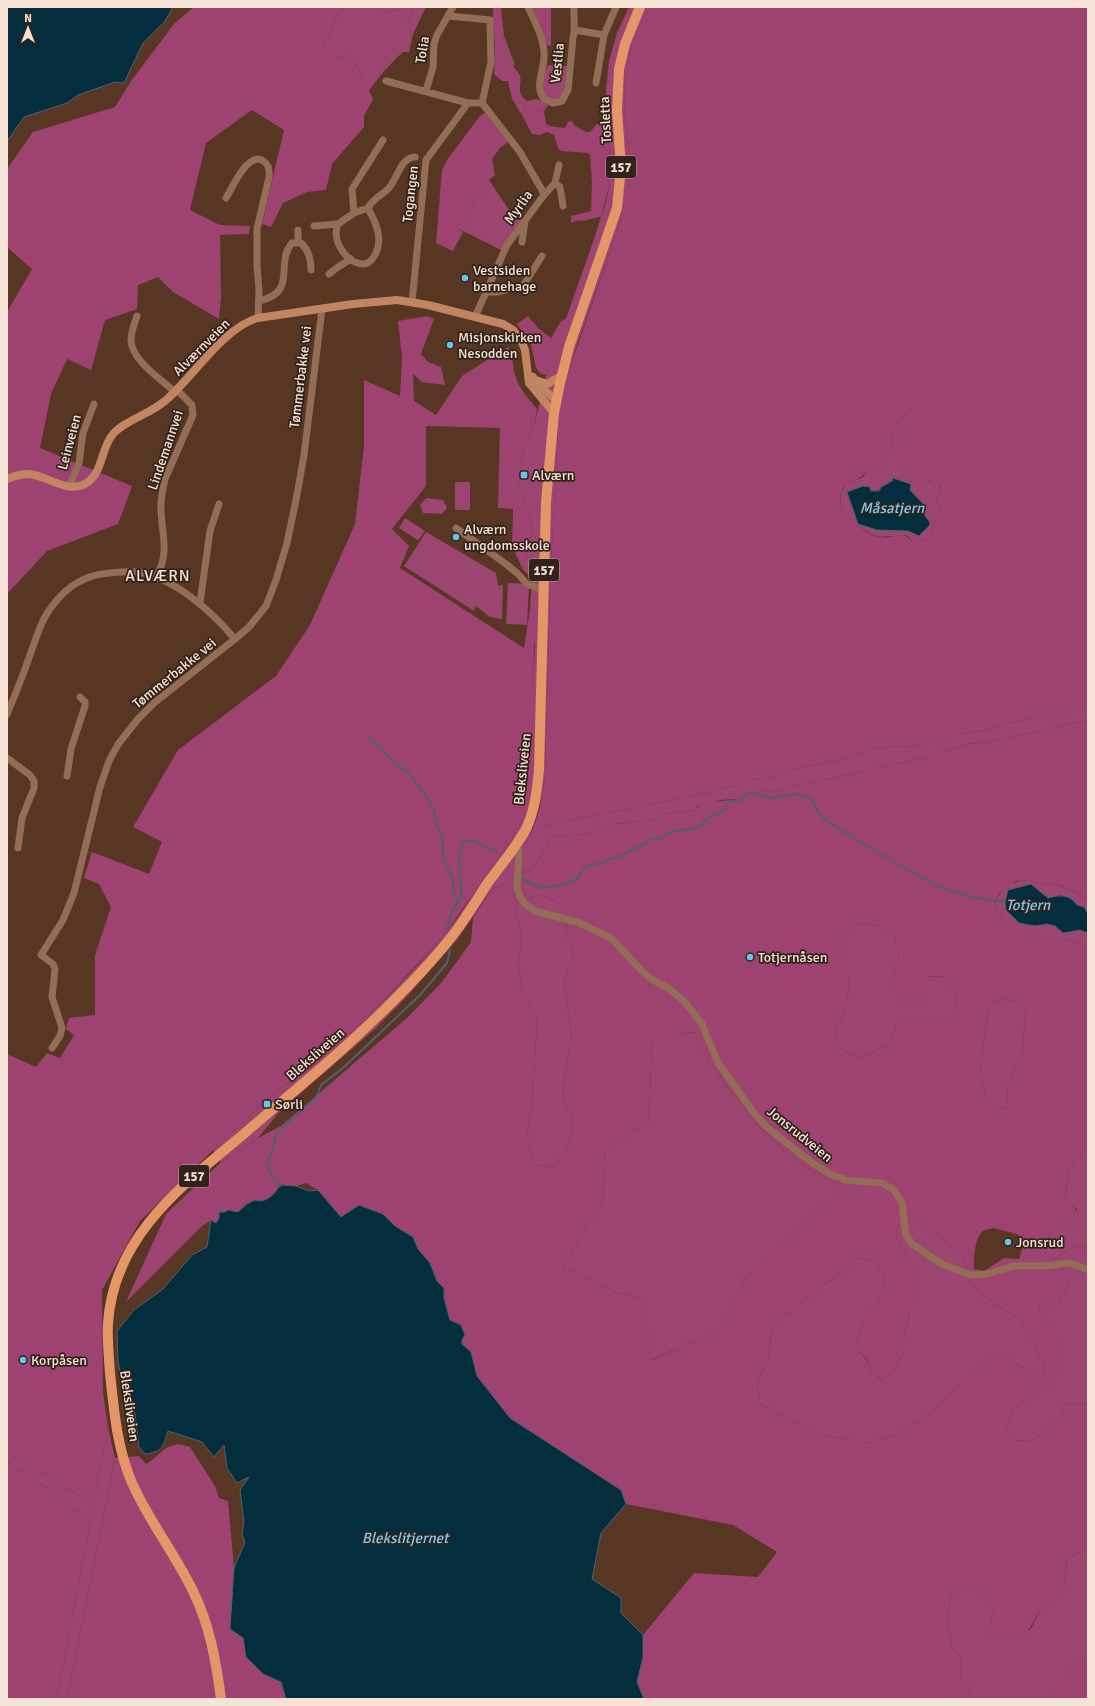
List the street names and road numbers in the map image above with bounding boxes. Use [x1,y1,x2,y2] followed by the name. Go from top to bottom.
[412,35,433,65] street label: Tolia
[547,42,568,84] street label: Vestlia
[596,96,615,144] street label: Tosletta
[606,156,636,178] road number: 157
[399,165,422,223] street label: Togangen
[500,187,536,228] street label: Myrlia
[169,315,233,379] street label: Alværnveien
[286,325,315,429] street label: Tømmerbakke vei
[144,408,187,492] street label: Lindemannvei
[54,412,85,472] street label: Leinveien
[529,559,559,581] road number: 157
[129,634,220,712] street label: Tømmerbakke vei
[510,732,535,806] street label: Bleksliveien
[283,1024,348,1084] street label: Bleksliveien
[764,1103,836,1166] street label: Jonsrudveien
[179,1165,209,1187] road number: 157
[116,1369,143,1443] street label: Bleksliveien

